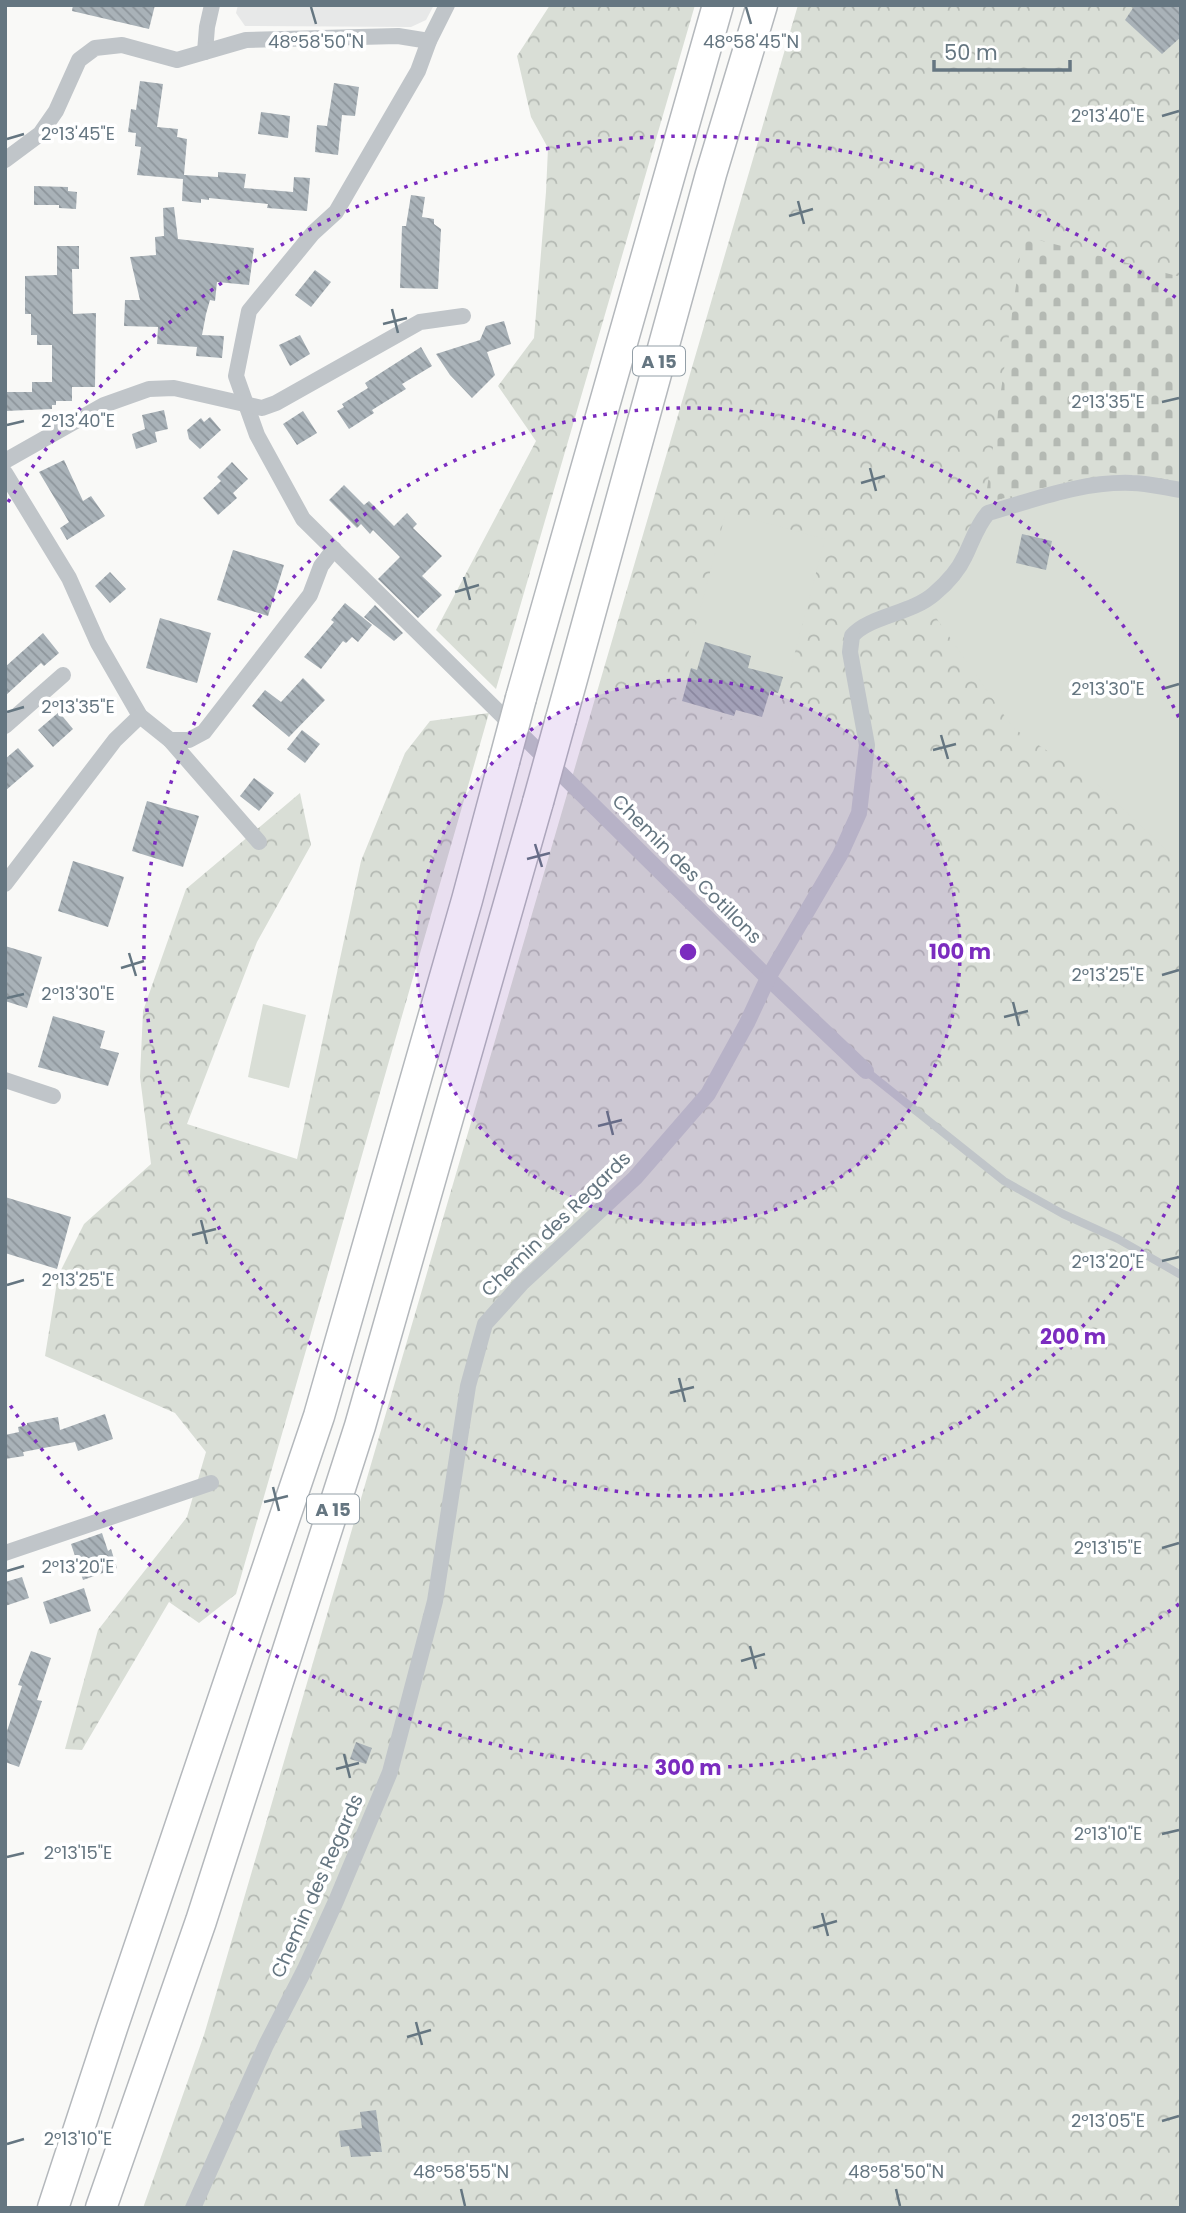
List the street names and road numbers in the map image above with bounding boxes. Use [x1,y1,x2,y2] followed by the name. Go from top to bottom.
[633,346,685,376] road number: A 15
[606,788,768,950] street label: Chemin des Cotillons
[475,1145,637,1303] street label: Chemin des Regards
[307,1494,359,1524] road number: A 15
[264,1790,370,1982] street label: Chemin des Regards

